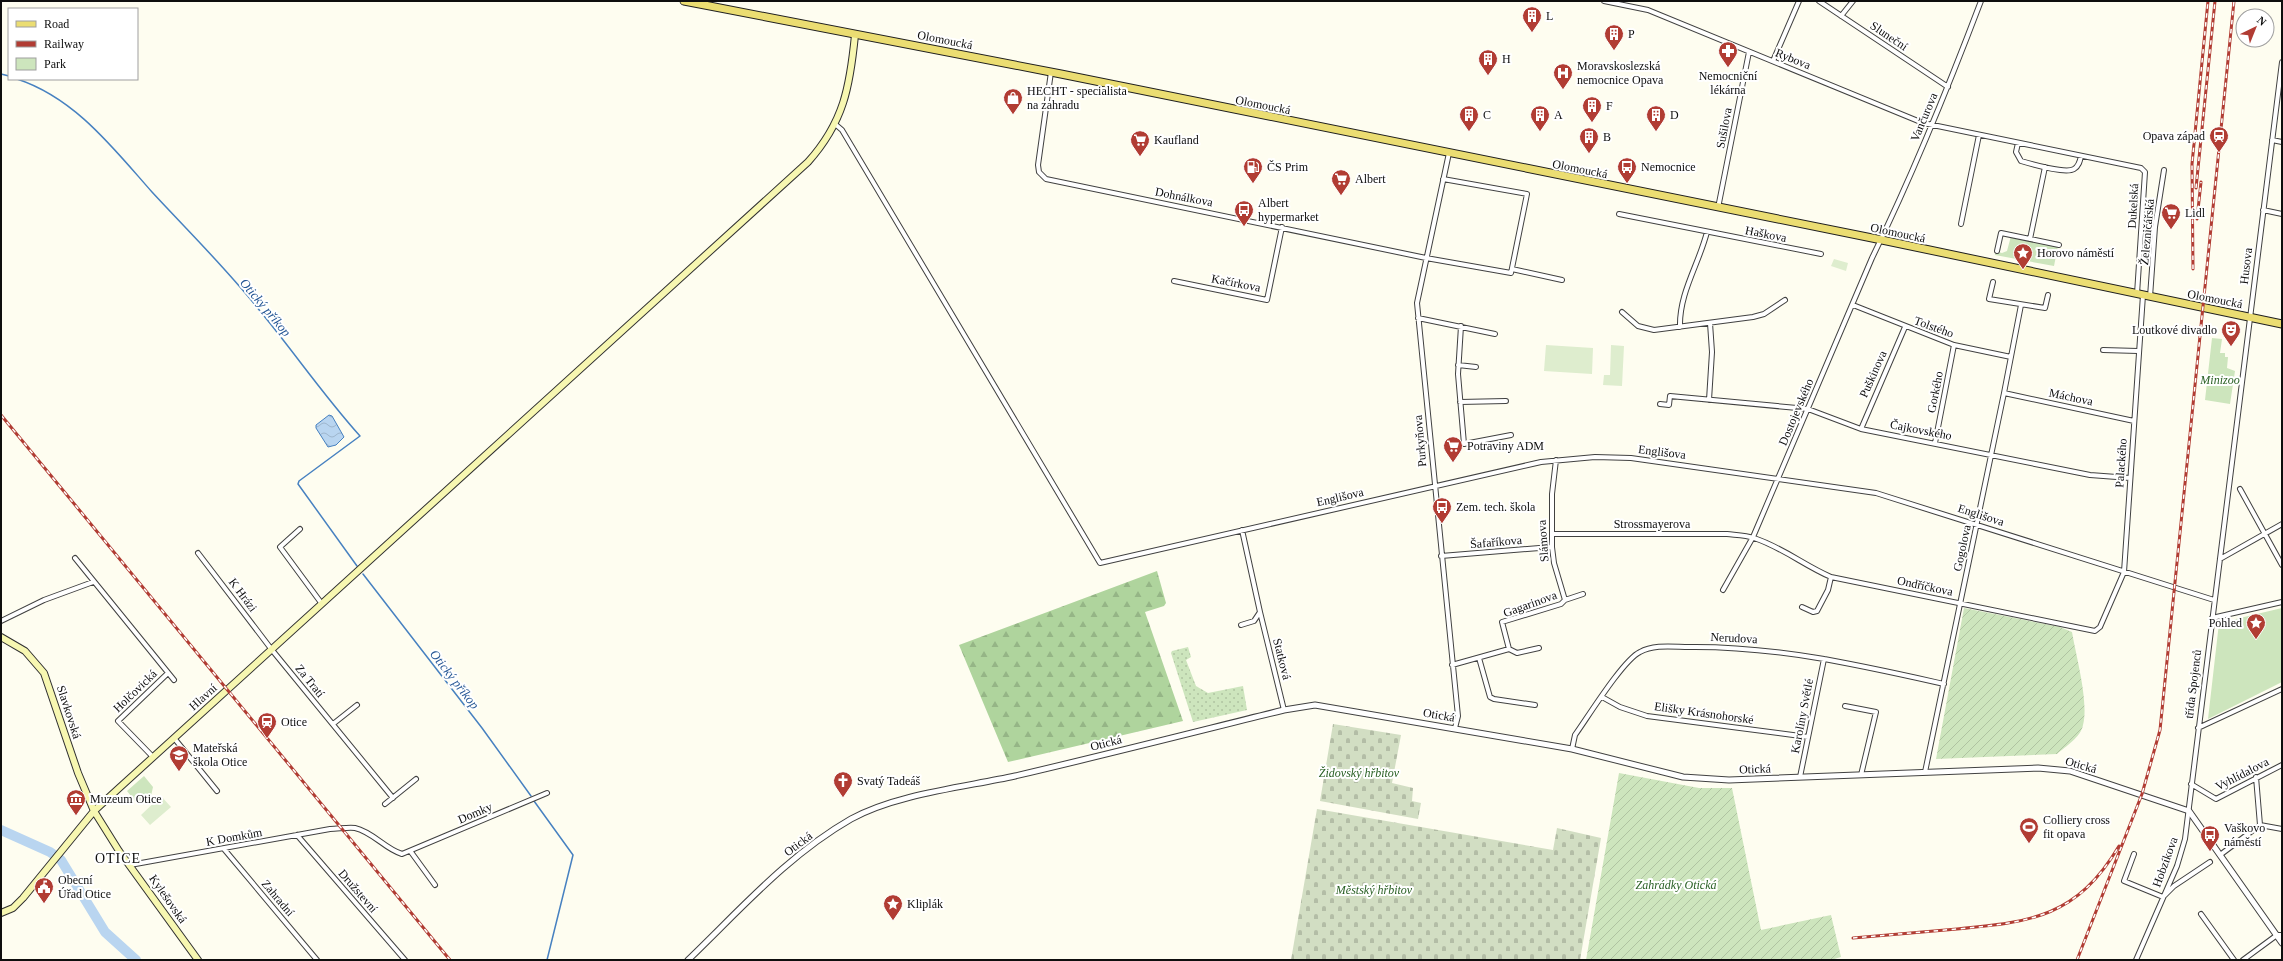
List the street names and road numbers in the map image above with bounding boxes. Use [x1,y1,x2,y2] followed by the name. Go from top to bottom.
[1868,18,1911,54] street label: Sluneční
[916,28,974,52] street label: Olomoucká
[1773,46,1813,73] street label: Rybova
[1908,90,1941,143] street label: Vančurova
[1234,93,1292,117] street label: Olomoucká
[1713,106,1735,150] street label: Sušilova
[1551,157,1609,181] street label: Olomoucká
[2125,182,2141,229] street label: Dukelská
[1154,185,1215,210] street label: Dohnálkova
[2137,198,2157,266] street label: Železničářská
[1869,220,1927,246] street label: Olomoucká
[1744,223,1789,245] street label: Haškova
[2237,246,2255,285] street label: Husova
[1210,271,1263,295] street label: Kačírkova
[2186,287,2244,311] street label: Olomoucká
[1912,313,1956,341] street label: Tolstého
[1856,348,1890,400] street label: Puškinova
[1924,370,1946,414] street label: Gorkého
[1776,376,1816,448] street label: Dostojevského
[2048,386,2095,409] street label: Máchova
[1411,414,1429,468] street label: Purkyňova
[1889,417,1953,443] street label: Čajkovského
[2112,438,2130,488] street label: Palackého
[1637,442,1687,462] street label: Englišova
[1315,485,1366,509] street label: Englišova
[1956,501,2007,529] street label: Englišova
[1614,517,1691,531] street label: Strossmayerova
[1535,519,1551,562] street label: Slámova
[1950,523,1974,573] street label: Gogolova
[1469,533,1523,551] street label: Šafaříkova
[1896,573,1955,599] street label: Ondříčkova
[226,575,261,615] street label: K Hrázi
[1501,588,1559,620] street label: Gagarinova
[1710,630,1759,646] street label: Nerudova
[1270,637,1294,682] street label: Statková
[2182,649,2204,719] street label: třída Spojenců
[292,662,328,701] street label: Za Tratí
[110,666,160,715] street label: Holčovická
[1788,678,1816,754] street label: Karolíny Světlé
[186,680,220,713] street label: Hlavní
[54,684,84,741] street label: Slavkovská
[1653,699,1755,727] street label: Elišky Krásnohorské
[1422,705,1457,725] street label: Otická
[1089,732,1124,754] street label: Otická
[2064,754,2099,776] street label: Otická
[2213,754,2272,793] street label: Vyhlídalova
[1739,761,1772,777] street label: Otická
[456,800,494,826] street label: Domky
[205,825,264,849] street label: K Domkům
[781,828,816,859] street label: Otická
[2149,834,2181,889] street label: Hobzíkova
[335,867,381,916] street label: Družstevní
[146,872,190,926] street label: Kylešovská
[259,877,298,920] street label: Zahradní

